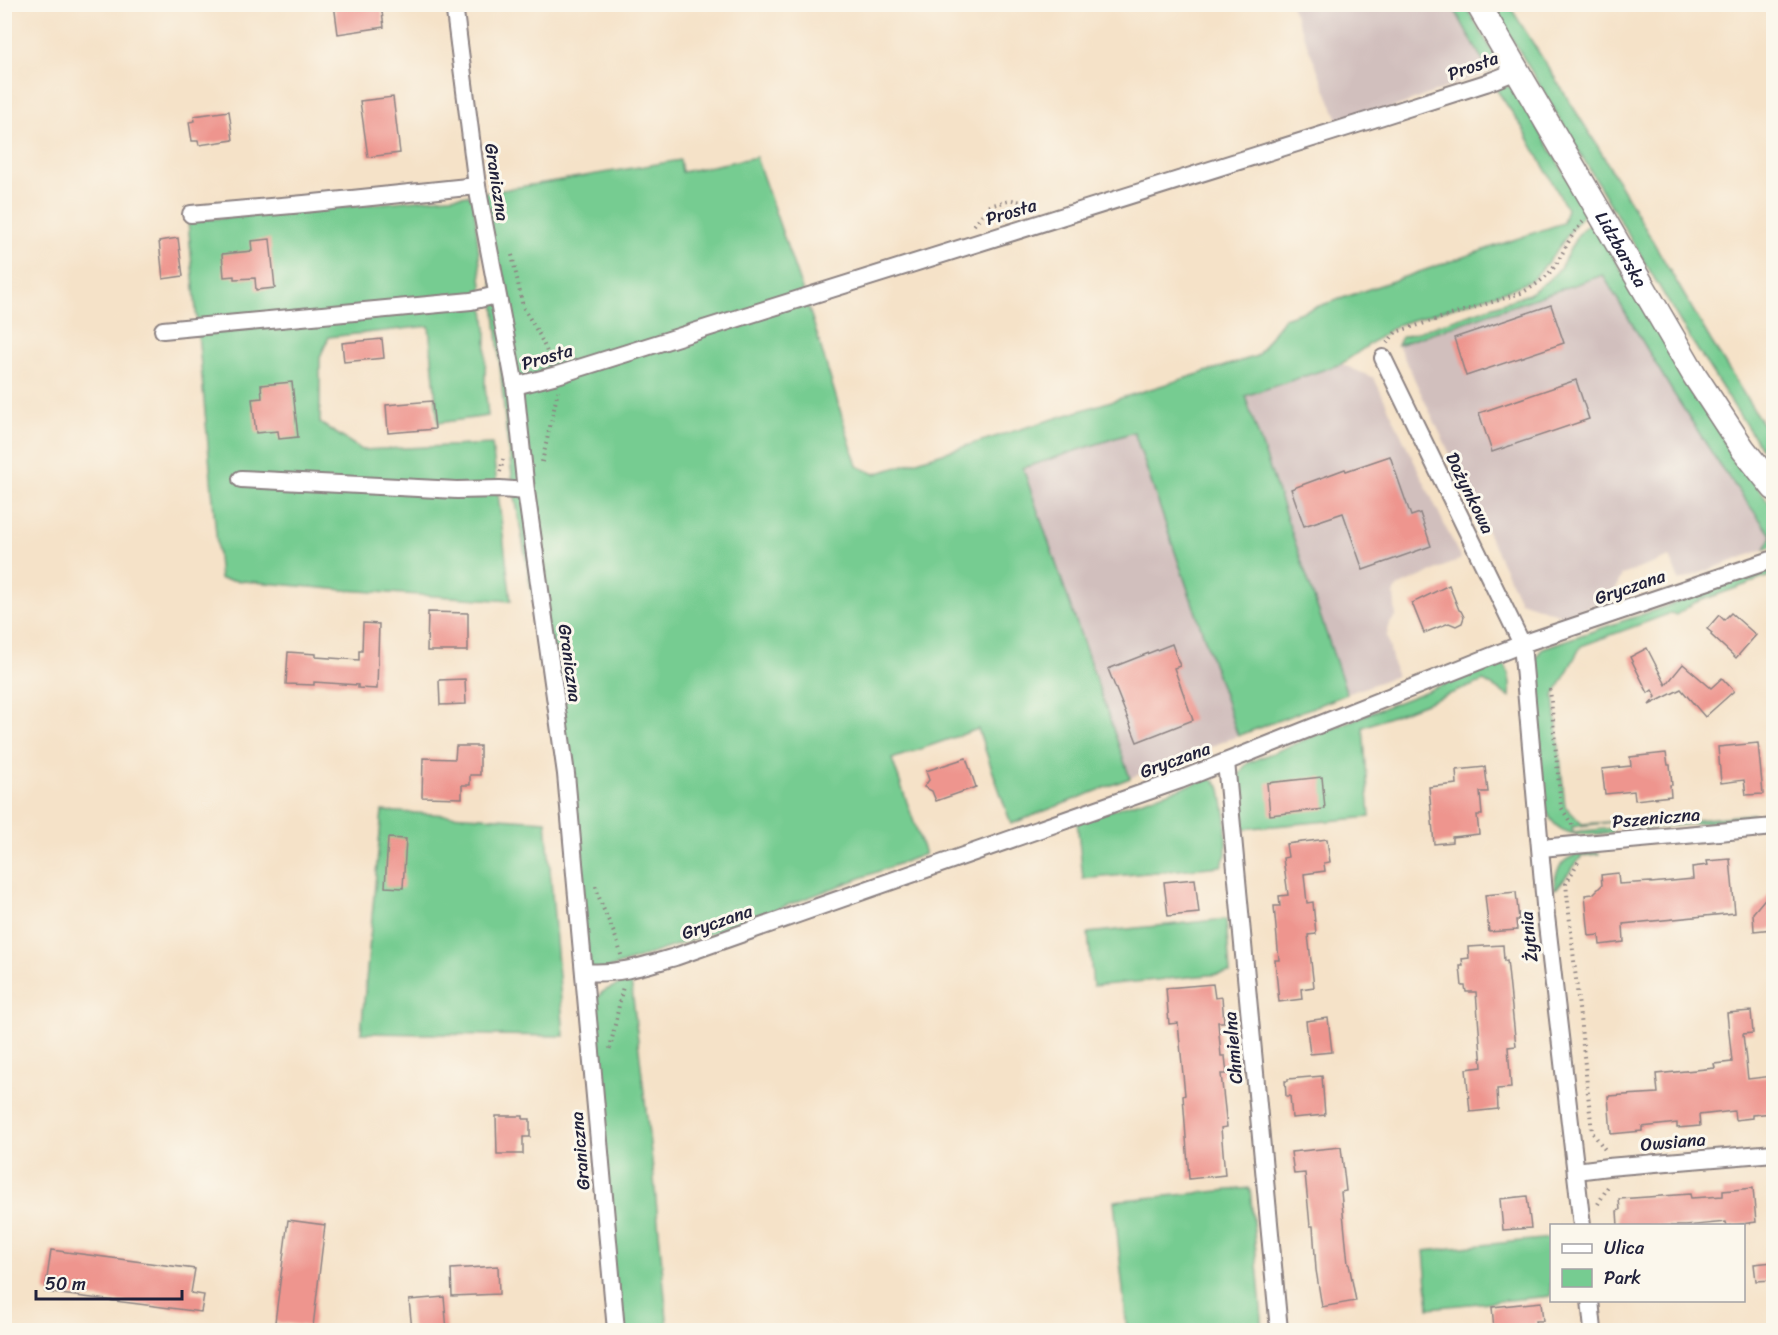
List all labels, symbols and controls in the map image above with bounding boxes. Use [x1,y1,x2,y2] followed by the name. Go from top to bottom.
[1443,42,1504,90] street label: Prosta
[475,141,519,223] street label: Graniczna
[981,189,1041,235] street label: Prosta
[1586,205,1656,294] street label: Lidzbarska
[518,334,577,380] street label: Prosta
[1436,447,1504,539] street label: Dożynkowa
[1590,560,1671,614] street label: Gryczana
[549,622,591,704] street label: Graniczna
[1135,732,1216,788] street label: Gryczana
[1611,798,1701,838] street label: Pszeniczna
[677,895,758,949] street label: Gryczana
[1510,909,1548,964] street label: Żytnia
[1214,1010,1252,1086] street label: Chmielna
[561,1110,599,1192] street label: Graniczna
[1639,1123,1707,1161] street label: Owsiana
[1550,1224,1745,1302] legend
[1604,1232,1645,1264] text: Ulica
[1604,1262,1641,1294] text: Park
[36,1263,182,1301] scale bar
[45,1268,86,1300] text: 50 m

